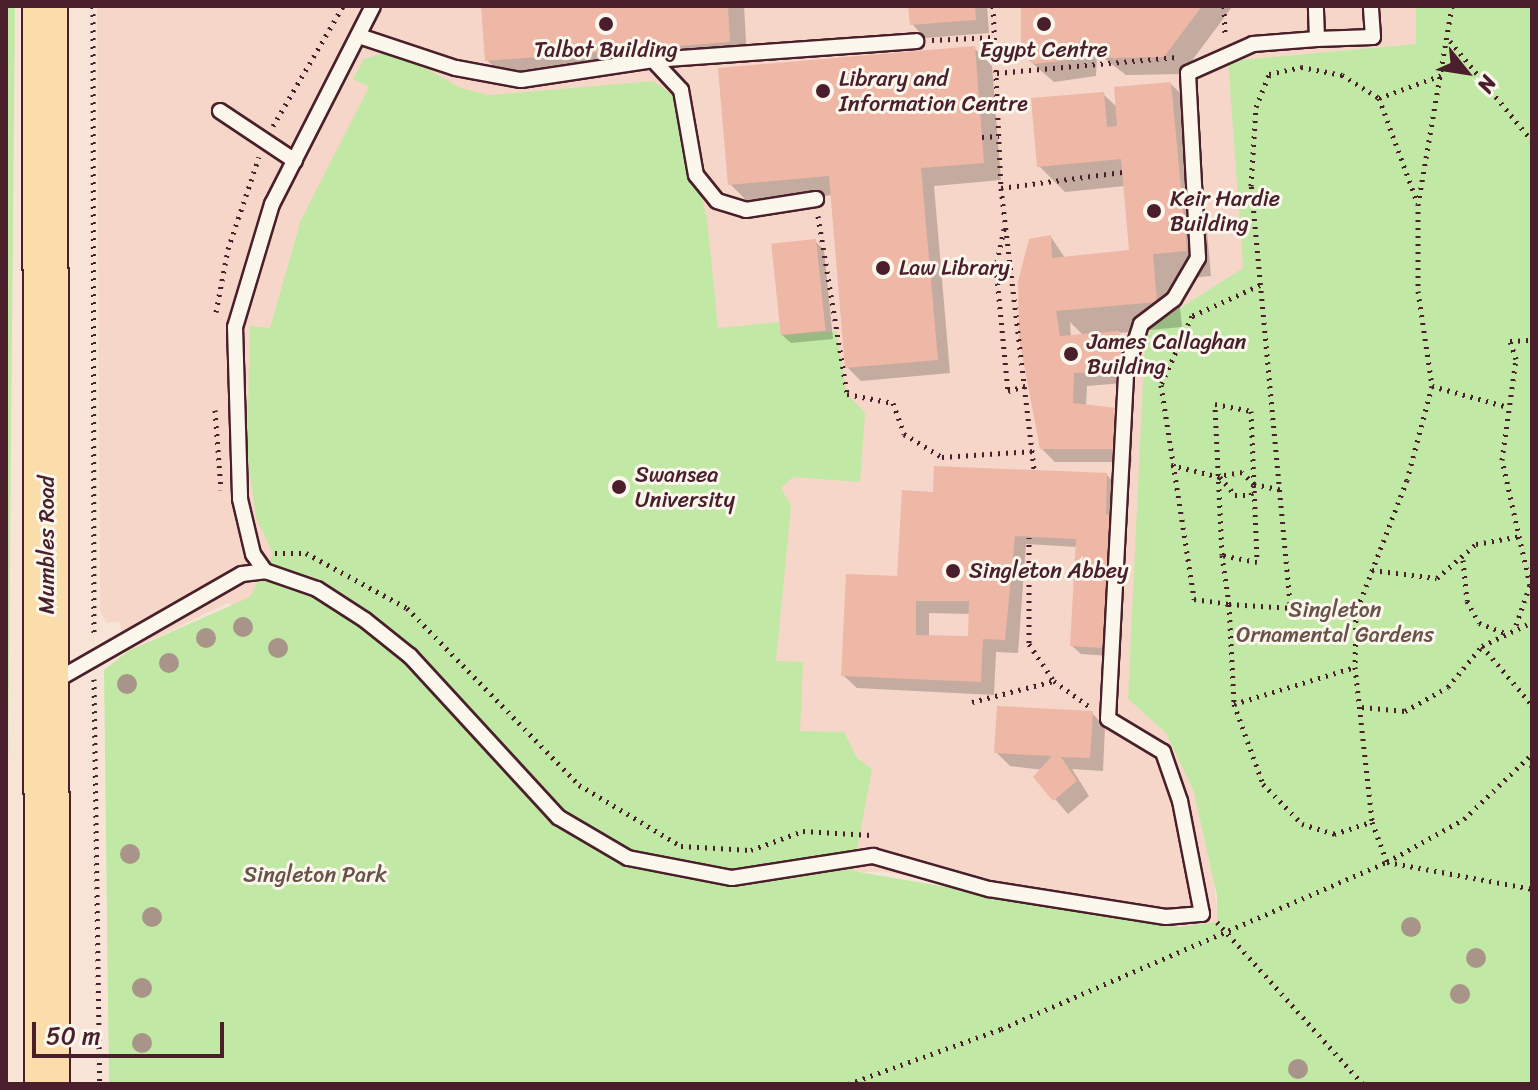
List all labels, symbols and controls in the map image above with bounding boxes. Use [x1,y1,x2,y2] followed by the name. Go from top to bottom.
[597,15,615,33] marker: Talbot Building
[1035,15,1053,33] marker: Egypt Centre
[1426,32,1506,112] north arrow
[534,37,678,63] place label: Talbot Building
[980,37,1108,63] place label: Egypt Centre
[839,65,1029,116] place label: Library and Information Centre
[1467,68,1508,101] text: N
[814,82,832,100] marker: Library and Information Centre
[1170,185,1279,236] place label: Keir Hardie Building
[1145,202,1163,220] marker: Keir Hardie Building
[899,255,1010,281] place label: Law Library
[874,259,892,277] marker: Law Library
[1087,328,1246,380] place label: James Callaghan Building
[1062,345,1080,363] marker: James Callaghan Building
[635,461,735,512] place label: Swansea University
[34,476,60,614] street label: Mumbles Road
[610,478,628,496] marker: Swansea University
[969,558,1128,584] place label: Singleton Abbey
[944,562,962,580] marker: Singleton Abbey
[1236,596,1434,648] park label: Singleton Ornamental Gardens
[243,862,387,888] park label: Singleton Park
[36,1006,228,1056] scale bar
[46,1015,101,1057] text: 50 m

